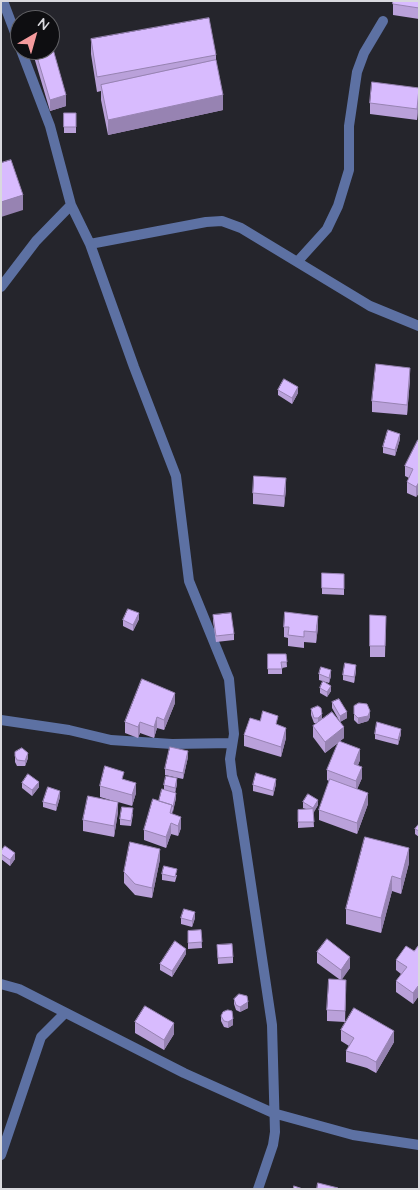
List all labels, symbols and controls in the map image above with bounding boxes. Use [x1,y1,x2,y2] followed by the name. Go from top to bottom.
[10,10,60,60] north arrow
[34,14,53,34] text: N

